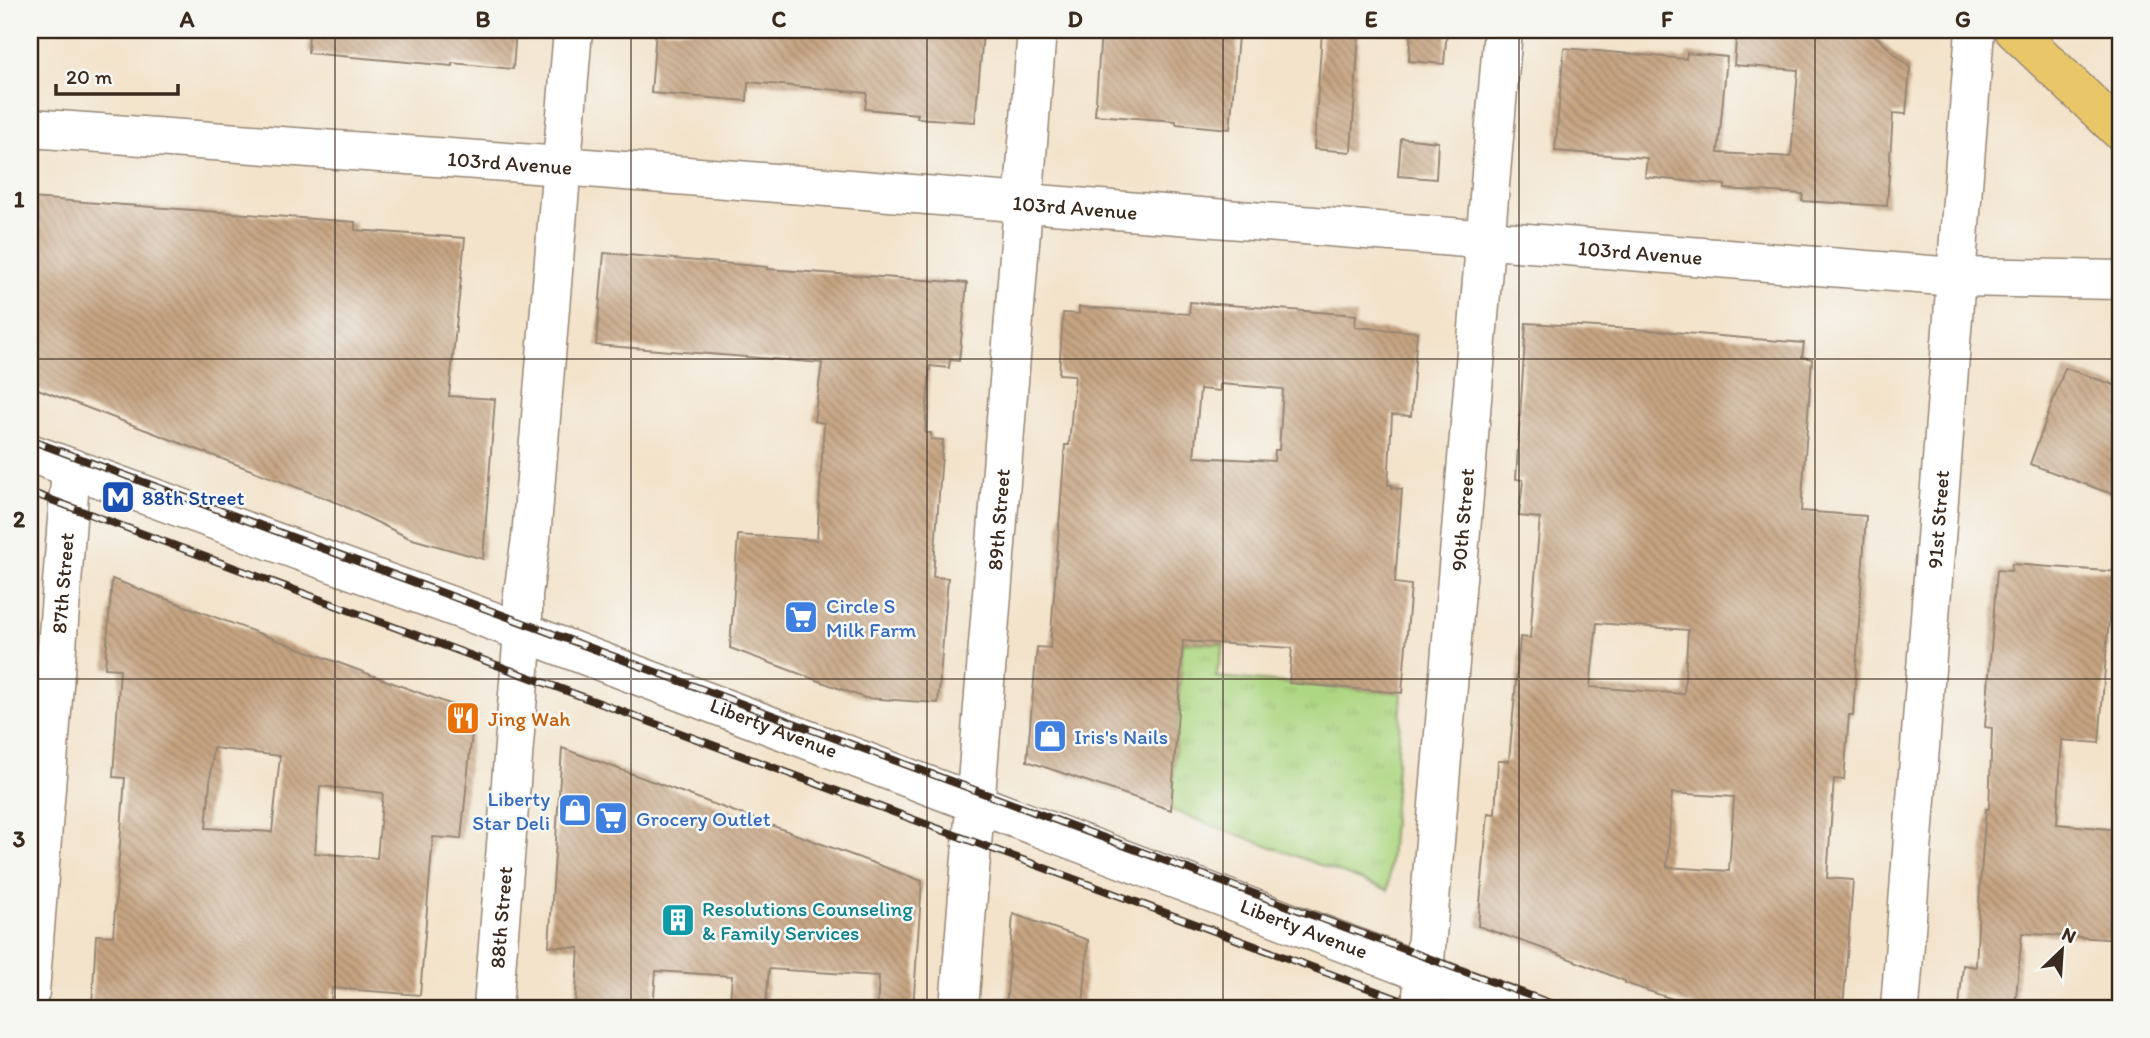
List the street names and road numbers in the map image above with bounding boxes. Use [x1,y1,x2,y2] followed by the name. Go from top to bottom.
[446,145,573,179] street label: 103rd Avenue
[1012,189,1138,224] street label: 103rd Avenue
[1577,234,1704,269] street label: 103rd Avenue
[1445,467,1479,572] street label: 90th Street
[981,468,1014,571] street label: 89th Street
[1921,469,1954,570] street label: 91st Street
[46,532,78,635] street label: 87th Street
[707,692,841,763] street label: Liberty Avenue
[484,865,517,969] street label: 88th Street
[1237,892,1371,963] street label: Liberty Avenue

